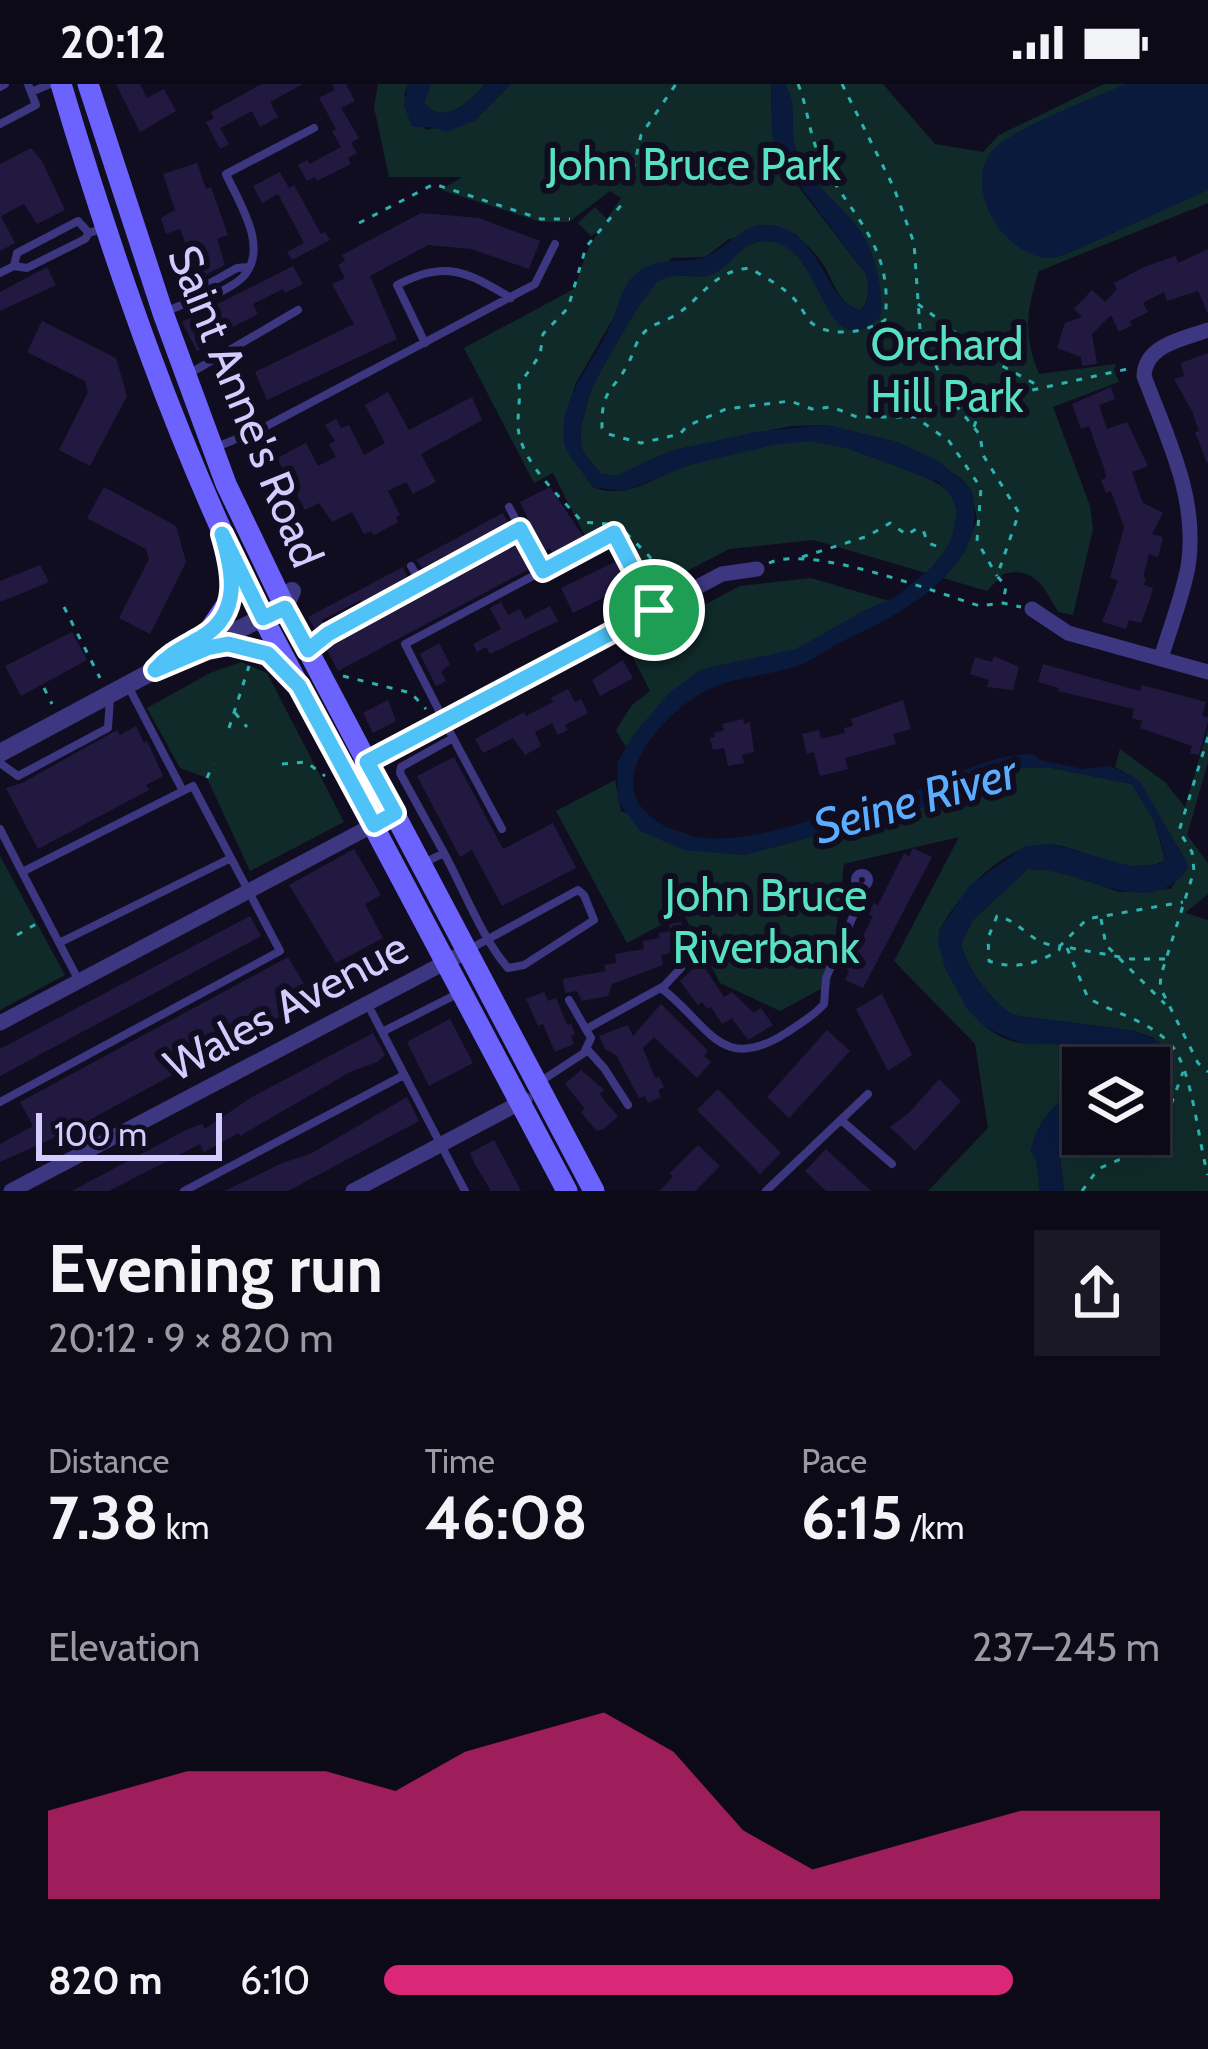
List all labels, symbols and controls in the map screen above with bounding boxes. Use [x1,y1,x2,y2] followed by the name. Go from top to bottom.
[60,15,166,69] text: 20:12
[546,137,842,191] park label: John Bruce Park
[157,238,335,574] street label: Saint Anne's Road
[870,317,1025,423] park label: Orchard Hill Park
[603,559,705,661] pin
[621,577,687,643] icon: arrive
[806,742,1026,856] water label: Seine River
[664,868,867,974] park label: John Bruce Riverbank
[155,919,417,1093] street label: Wales Avenue
[1062,1047,1170,1155] map controls
[1062,1047,1170,1155] button: layers
[36,1107,222,1160] scale bar
[54,1114,147,1154] text: 100 m
[48,1228,383,1309] text: Evening run
[1034,1230,1160,1356] button: share
[48,1314,334,1362] text: 20:12 · 9 × 820 m
[48,1441,169,1481] text: Distance
[425,1441,495,1481] text: Time
[801,1441,867,1481] text: Pace
[48,1481,158,1554] text: 7.38
[425,1481,588,1554] text: 46:08
[801,1481,903,1554] text: 6:15
[158,1507,210,1547] text: km
[903,1507,965,1547] text: /km
[48,1623,200,1671] text: Elevation
[972,1623,1160,1671] text: 237–245 m
[48,1956,162,2004] text: 820 m
[240,1956,310,2004] text: 6:10

